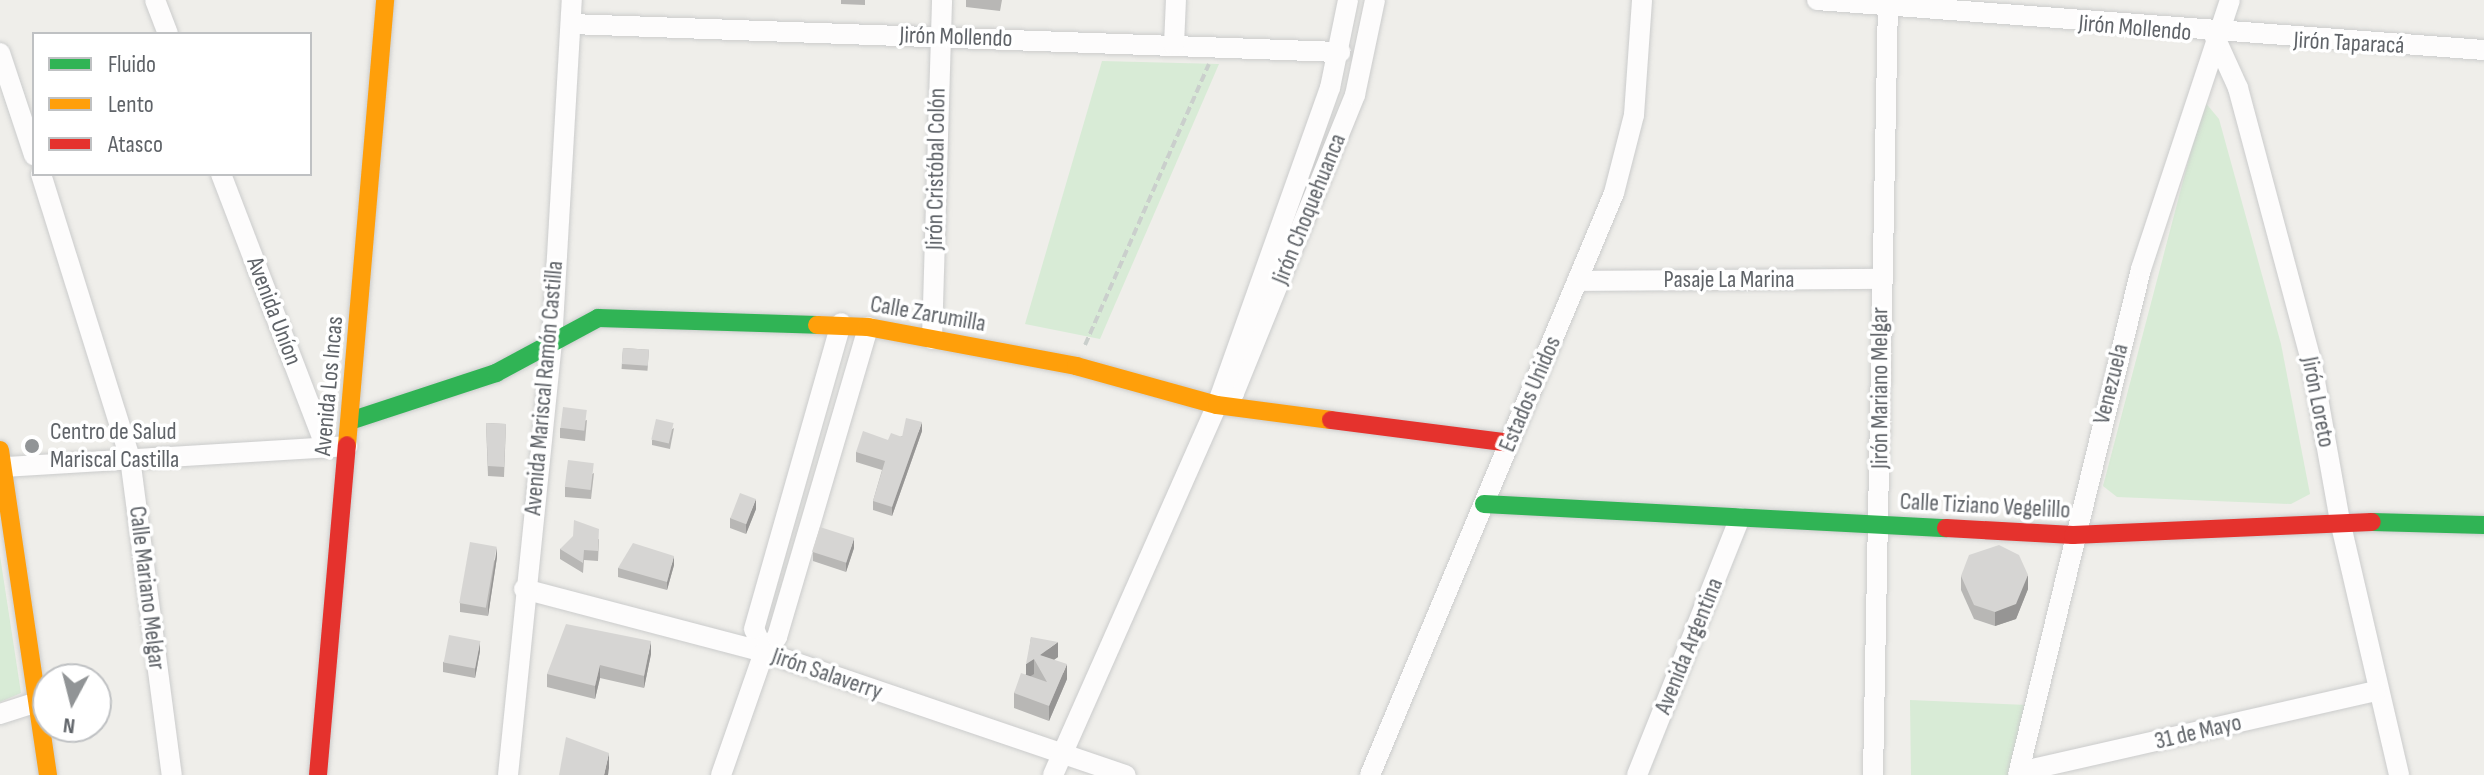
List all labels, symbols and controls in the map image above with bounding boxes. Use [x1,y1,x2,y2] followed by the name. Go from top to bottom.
[2077,9,2193,47] street label: Jirón Mollendo
[899,21,1013,53] street label: Jirón Mollendo
[2293,26,2405,60] street label: Jirón Taparacá
[32,32,312,176] legend
[108,50,156,79] text: Fluido
[920,88,952,250] street label: Jirón Cristóbal Colón
[108,90,154,119] text: Lento
[108,130,163,159] text: Atasco
[1266,130,1352,288] street label: Jirón Choquehuanca
[240,253,308,369] street label: Avenida Uníon
[519,260,569,516] street label: Avenida Mariscal Ramón Castilla
[1664,266,1794,294] street label: Pasaje La Marina
[868,290,988,338] street label: Calle Zarumilla
[1866,307,1894,469] street label: Jirón Mariano Melgar
[309,315,349,457] street label: Avenida Los Incas
[1493,332,1567,456] street label: Estados Unidos
[2087,341,2135,427] street label: Venezuela
[2295,354,2341,450] street label: Jirón Loreto
[50,418,179,474] place label: Centro de Salud Mariscal Castilla
[21,435,43,457] marker: Centro de Salud Mariscal Castilla
[1899,487,2071,525] street label: Calle Tiziano Vegelillo
[123,504,171,672] street label: Calle Mariano Melgar
[1649,574,1729,718] street label: Avenida Argentina
[768,642,886,706] street label: Jirón Salaverry
[32,663,112,743] north arrow
[2152,708,2244,756] street label: 31 de Mayo
[62,711,77,739] text: N

